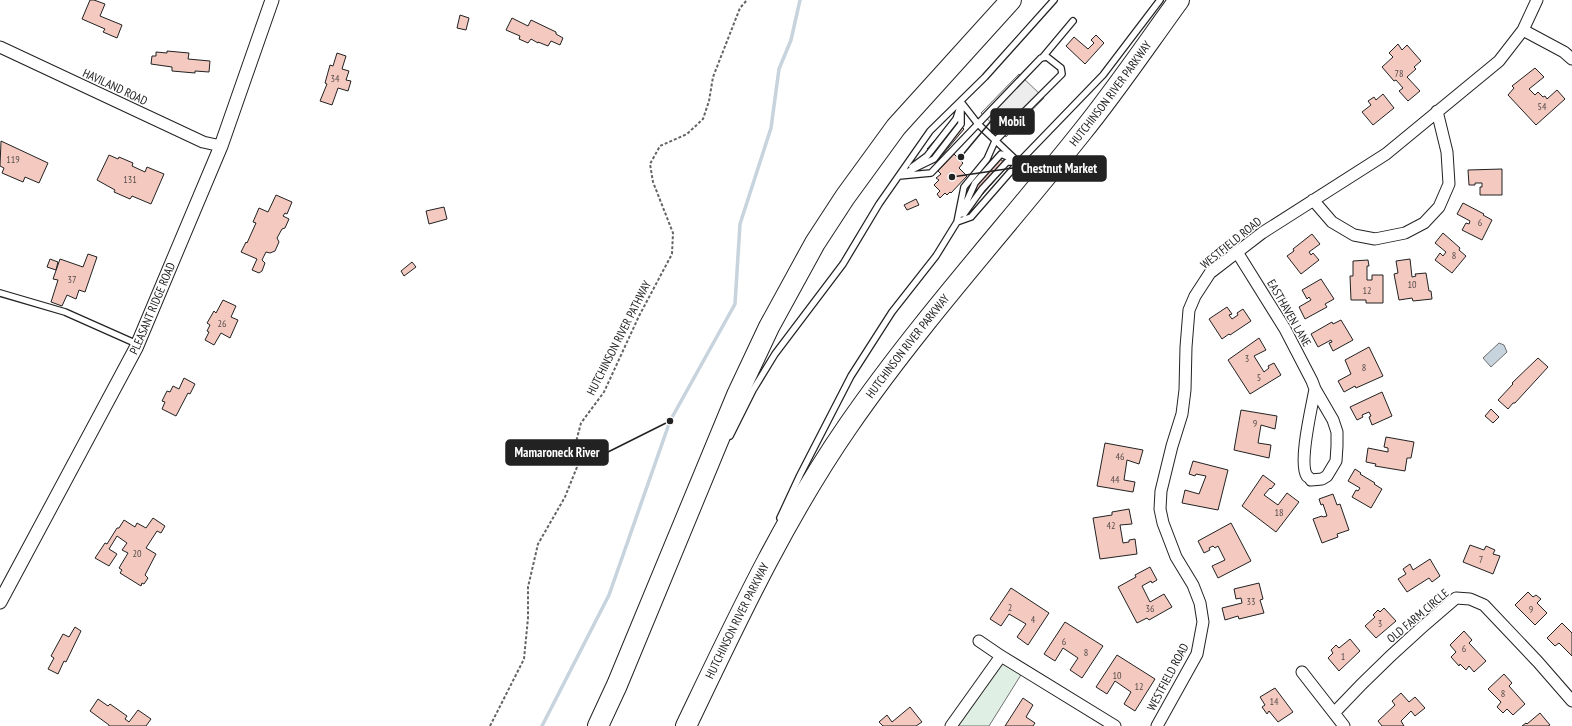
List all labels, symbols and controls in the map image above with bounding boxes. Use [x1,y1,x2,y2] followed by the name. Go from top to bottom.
[1066,37,1155,149] street label: HUTCHINSON RIVER PARKWAY
[80,65,150,108] street label: HAVILAND ROAD
[1395,67,1404,80] house number: 78
[331,72,340,85] house number: 34
[1538,100,1547,113] house number: 54
[991,109,1034,134] callout: Mobil
[999,113,1026,130] text: Mobil
[6,153,20,166] house number: 119
[1013,156,1106,181] callout: Chestnut Market
[1021,160,1097,177] text: Chestnut Market
[123,173,137,186] house number: 131
[1197,213,1264,272] street label: WESTFIELD ROAD
[1478,216,1483,229] house number: 6
[1452,249,1456,262] house number: 8
[126,260,178,357] street label: PLEASANT RIDGE ROAD
[68,273,77,286] house number: 37
[583,277,654,398] street label: HUTCHINSON RIVER PATHWAY
[1264,277,1315,349] street label: EASTHAVEN LANE
[1408,278,1417,291] house number: 10
[1363,284,1372,297] house number: 12
[862,291,953,401] street label: HUTCHINSON RIVER PARKWAY
[218,317,227,330] house number: 26
[1245,352,1249,365] house number: 3
[1362,361,1366,374] house number: 8
[1257,371,1261,384] house number: 5
[1253,417,1257,430] house number: 9
[506,440,608,465] callout: Mamaroneck River
[514,444,600,461] text: Mamaroneck River
[1116,450,1125,463] house number: 46
[1111,473,1120,486] house number: 44
[1275,506,1284,519] house number: 18
[1107,519,1116,532] house number: 42
[133,547,142,560] house number: 20
[1479,553,1483,566] house number: 7
[702,560,772,681] street label: HUTCHINSON RIVER PARKWAY
[1384,585,1452,646] street label: OLD FARM CIRCLE
[1247,595,1256,608] house number: 33
[1008,601,1012,614] house number: 2
[1146,602,1155,615] house number: 36
[1529,603,1533,616] house number: 9
[1031,613,1036,626] house number: 4
[1378,617,1382,630] house number: 3
[1062,635,1067,648] house number: 6
[1144,640,1192,713] street label: WESTFIELD ROAD
[1462,642,1467,655] house number: 6
[1084,646,1088,659] house number: 8
[1341,650,1345,663] house number: 1
[1113,669,1122,682] house number: 10
[1135,680,1144,693] house number: 12
[1501,687,1505,700] house number: 8
[1270,695,1279,708] house number: 14

